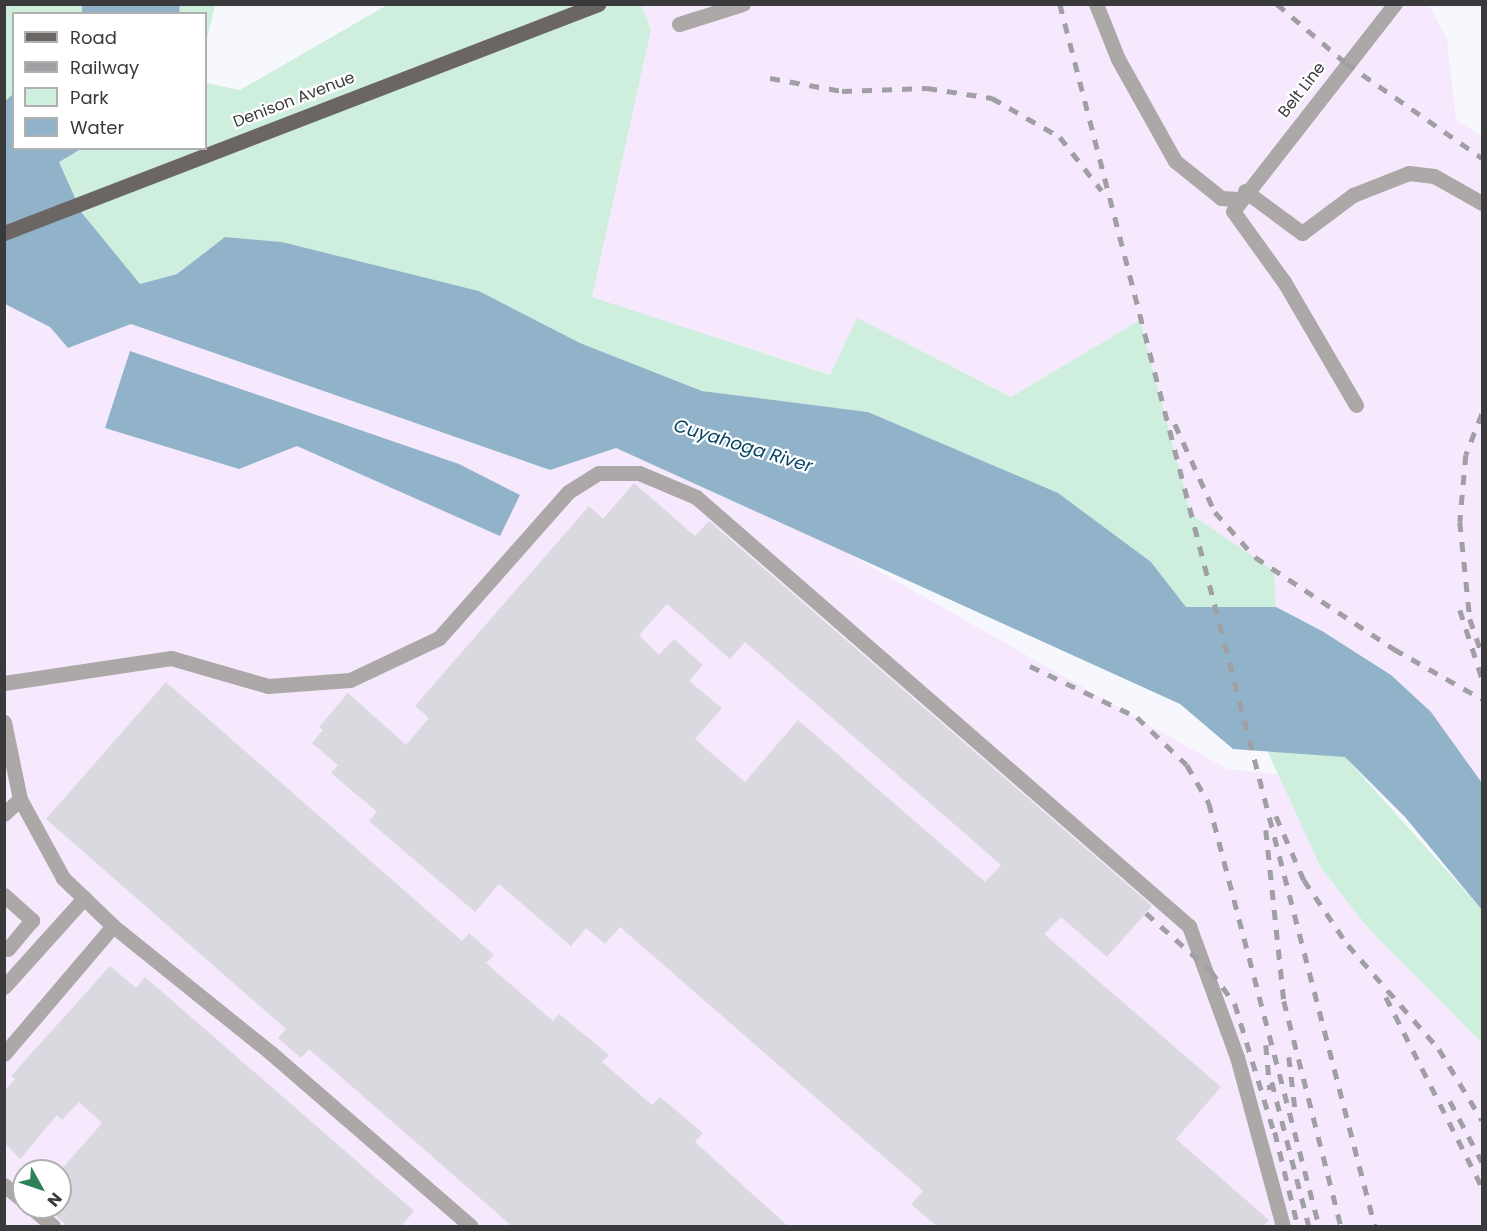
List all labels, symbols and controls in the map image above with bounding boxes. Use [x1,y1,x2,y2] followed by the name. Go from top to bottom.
[12,12,207,150] legend
[70,25,117,50] text: Road
[70,55,139,80] text: Railway
[1274,59,1330,121] street label: Belt Line
[231,68,357,132] street label: Denison Avenue
[70,85,109,110] text: Park
[70,115,124,140] text: Water
[671,415,815,477] water label: Cuyahoga River
[12,1159,72,1219] north arrow
[42,1188,67,1212] text: N

